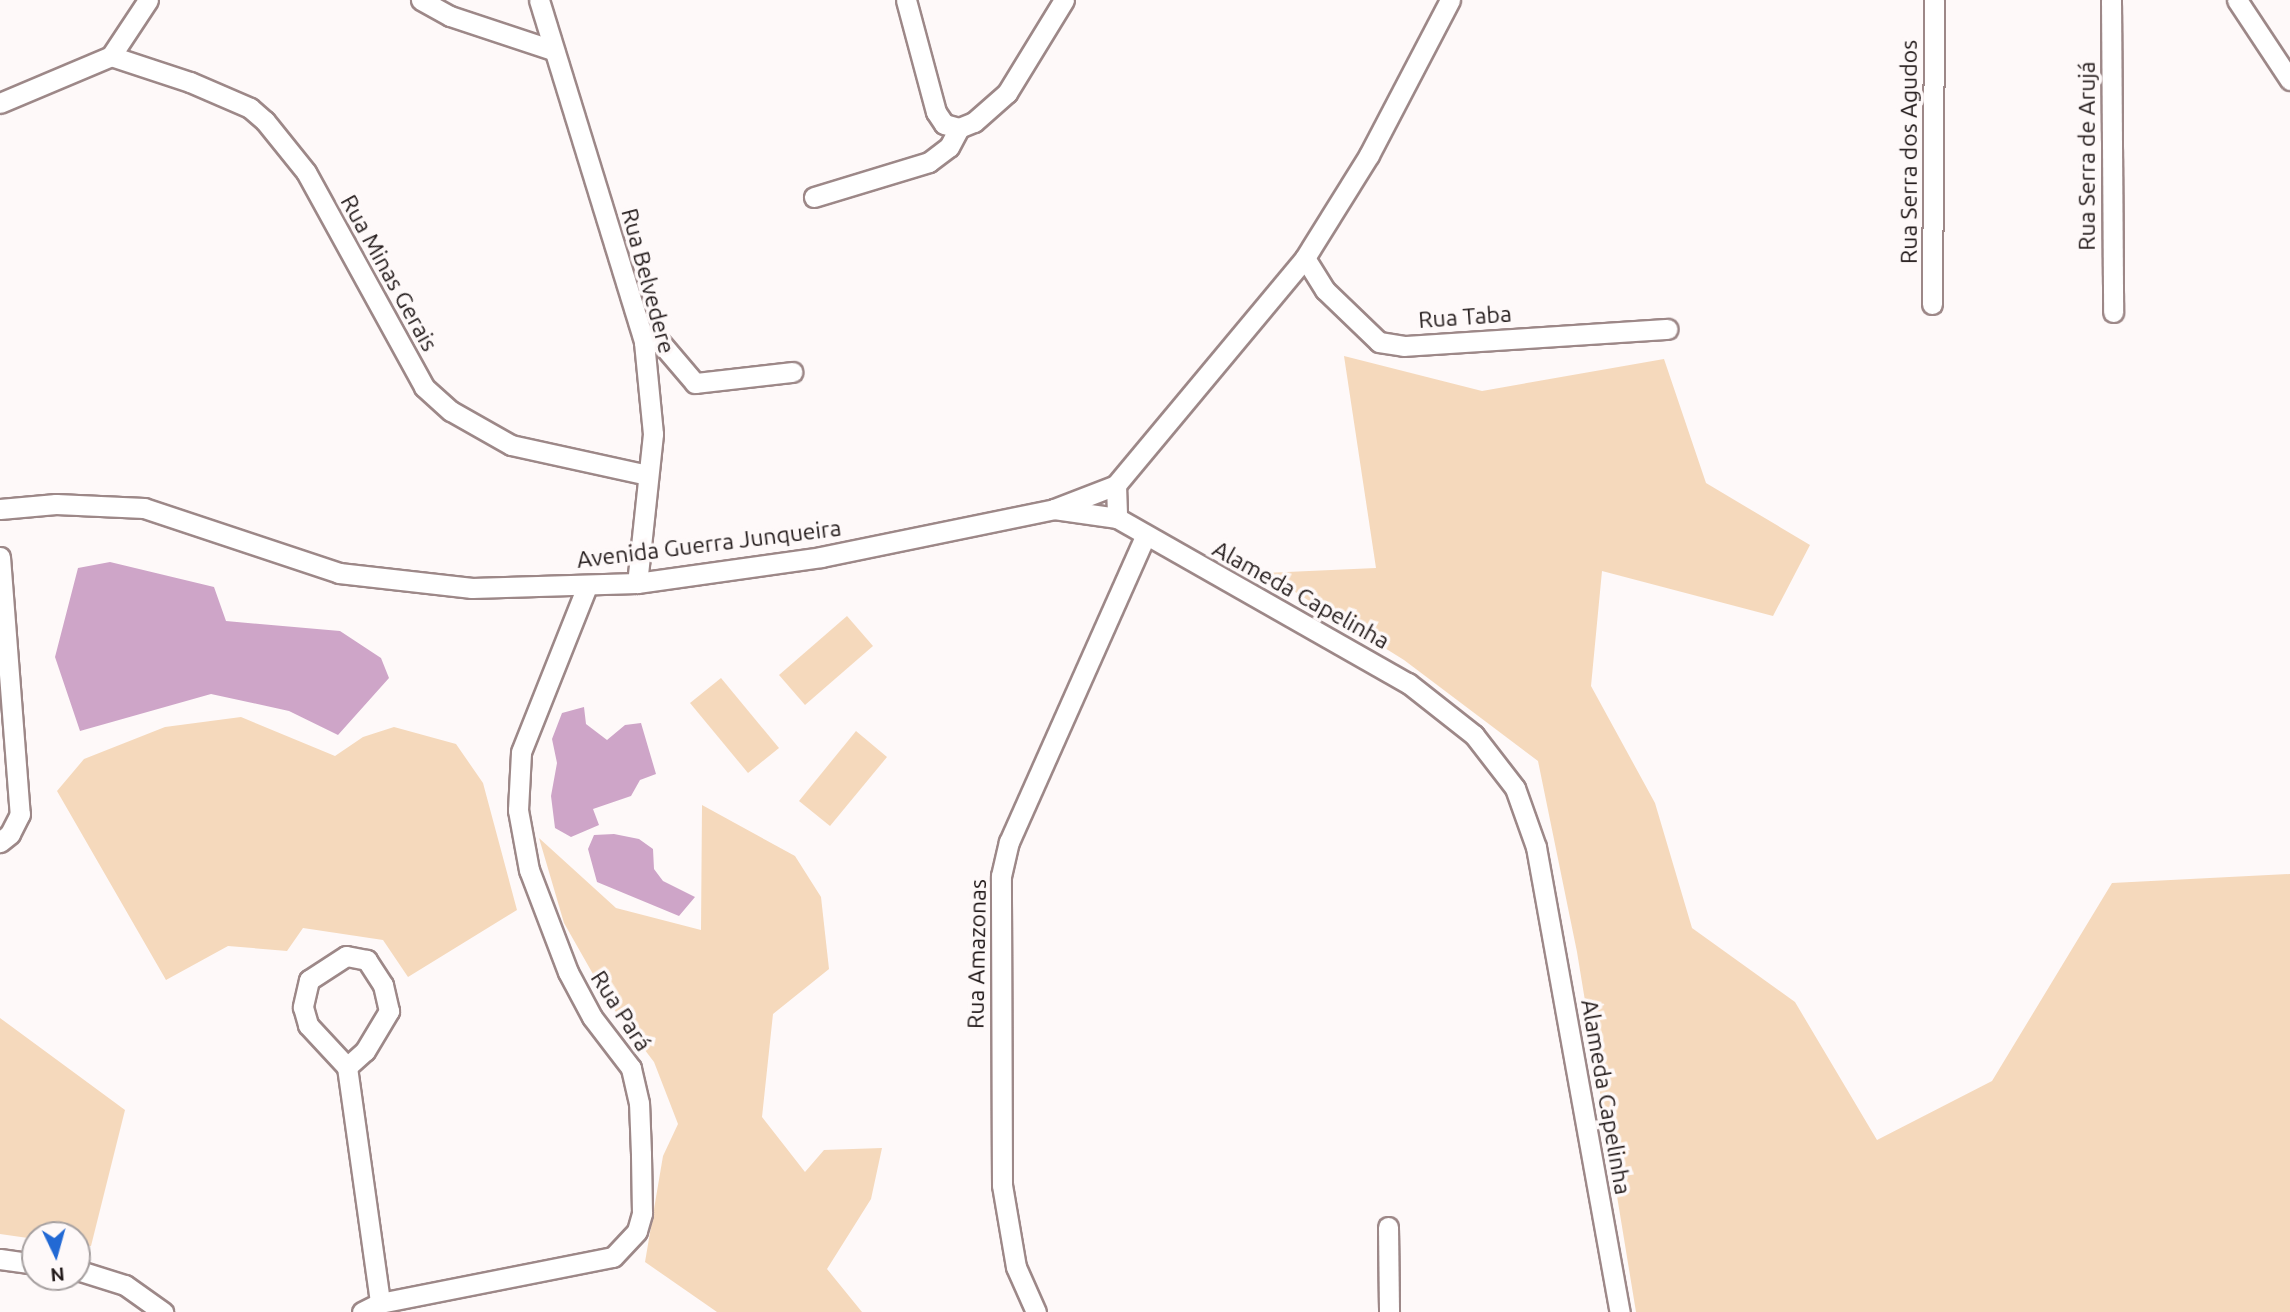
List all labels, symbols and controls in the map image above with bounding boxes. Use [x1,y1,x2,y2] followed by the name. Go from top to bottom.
[1895,40,1923,264] street label: Rua Serra dos Agudos
[2073,61,2101,251] street label: Rua Serra de Arujá
[335,190,443,356] street label: Rua Minas Gerais
[615,205,681,357] street label: Rua Belvedere
[1417,300,1513,334] street label: Rua Taba
[575,514,843,574] street label: Avenida Guerra Junqueira
[1208,535,1394,655] street label: Alameda Capelinha
[962,879,992,1029] street label: Rua Amazonas
[585,966,657,1056] street label: Rua Pará
[1575,997,1637,1197] street label: Alameda Capelinha
[21,1221,91,1291] north arrow
[50,1263,66,1287] text: N

